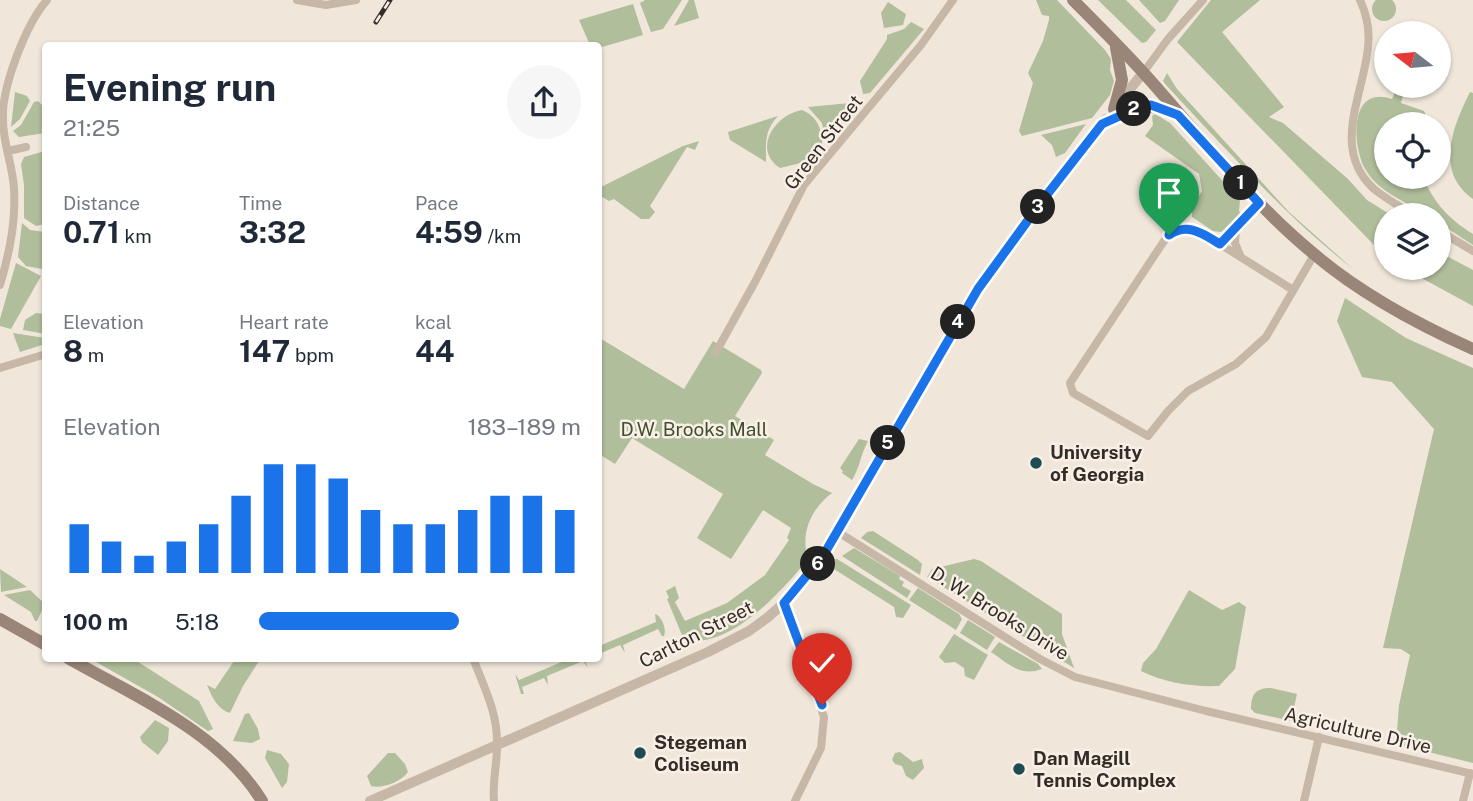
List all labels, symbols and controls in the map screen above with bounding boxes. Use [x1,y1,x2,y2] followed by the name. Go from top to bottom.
[1374,21,1451,98] north arrow
[1374,21,1451,280] map controls
[63,65,276,110] text: Evening run
[507,65,581,139] button: share
[779,90,867,194] street label: Green Street
[1116,92,1152,126] pin: 2
[1127,97,1140,119] text: 2
[1374,112,1451,189] button: locate
[63,114,120,141] text: 21:25
[1139,163,1199,235] pin
[1224,166,1258,200] pin: 1
[1236,171,1245,193] text: 1
[1150,174,1188,212] icon: arrive
[1020,190,1056,224] pin: 3
[63,192,140,214] text: Distance
[239,192,282,214] text: Time
[415,192,458,214] text: Pace
[1031,195,1044,217] text: 3
[1374,203,1451,280] button: layers
[63,214,120,250] text: 0.71
[239,214,306,250] text: 3:32
[415,214,483,250] text: 4:59
[120,225,152,247] text: km
[483,225,521,247] text: /km
[940,304,976,340] pin: 4
[951,310,964,332] text: 4
[63,311,144,333] text: Elevation
[239,311,329,333] text: Heart rate
[415,311,452,333] text: kcal
[63,333,83,369] text: 8
[239,333,290,369] text: 147
[415,333,454,369] text: 44
[83,344,104,366] text: m
[290,344,334,366] text: bpm
[63,413,161,440] text: Elevation
[467,413,581,440] text: 183–189 m
[621,418,767,440] park label: D.W. Brooks Mall
[870,426,906,460] pin: 5
[881,431,894,453] text: 5
[1050,441,1144,485] place label: University of Georgia
[1028,455,1044,471] marker: University of Georgia
[800,546,836,582] pin: 6
[811,552,824,574] text: 6
[927,562,1073,664] street label: D. W. Brooks Drive
[635,596,757,672] street label: Carlton Street
[63,608,128,635] text: 100 m
[175,608,219,635] text: 5:18
[792,633,852,705] pin
[803,644,841,682] icon: check
[1282,702,1434,758] street label: Agriculture Drive
[654,731,747,775] place label: Stegeman Coliseum
[632,745,648,761] marker: Stegeman Coliseum
[1033,747,1176,791] place label: Dan Magill Tennis Complex
[1011,761,1027,777] marker: Dan Magill Tennis Complex

